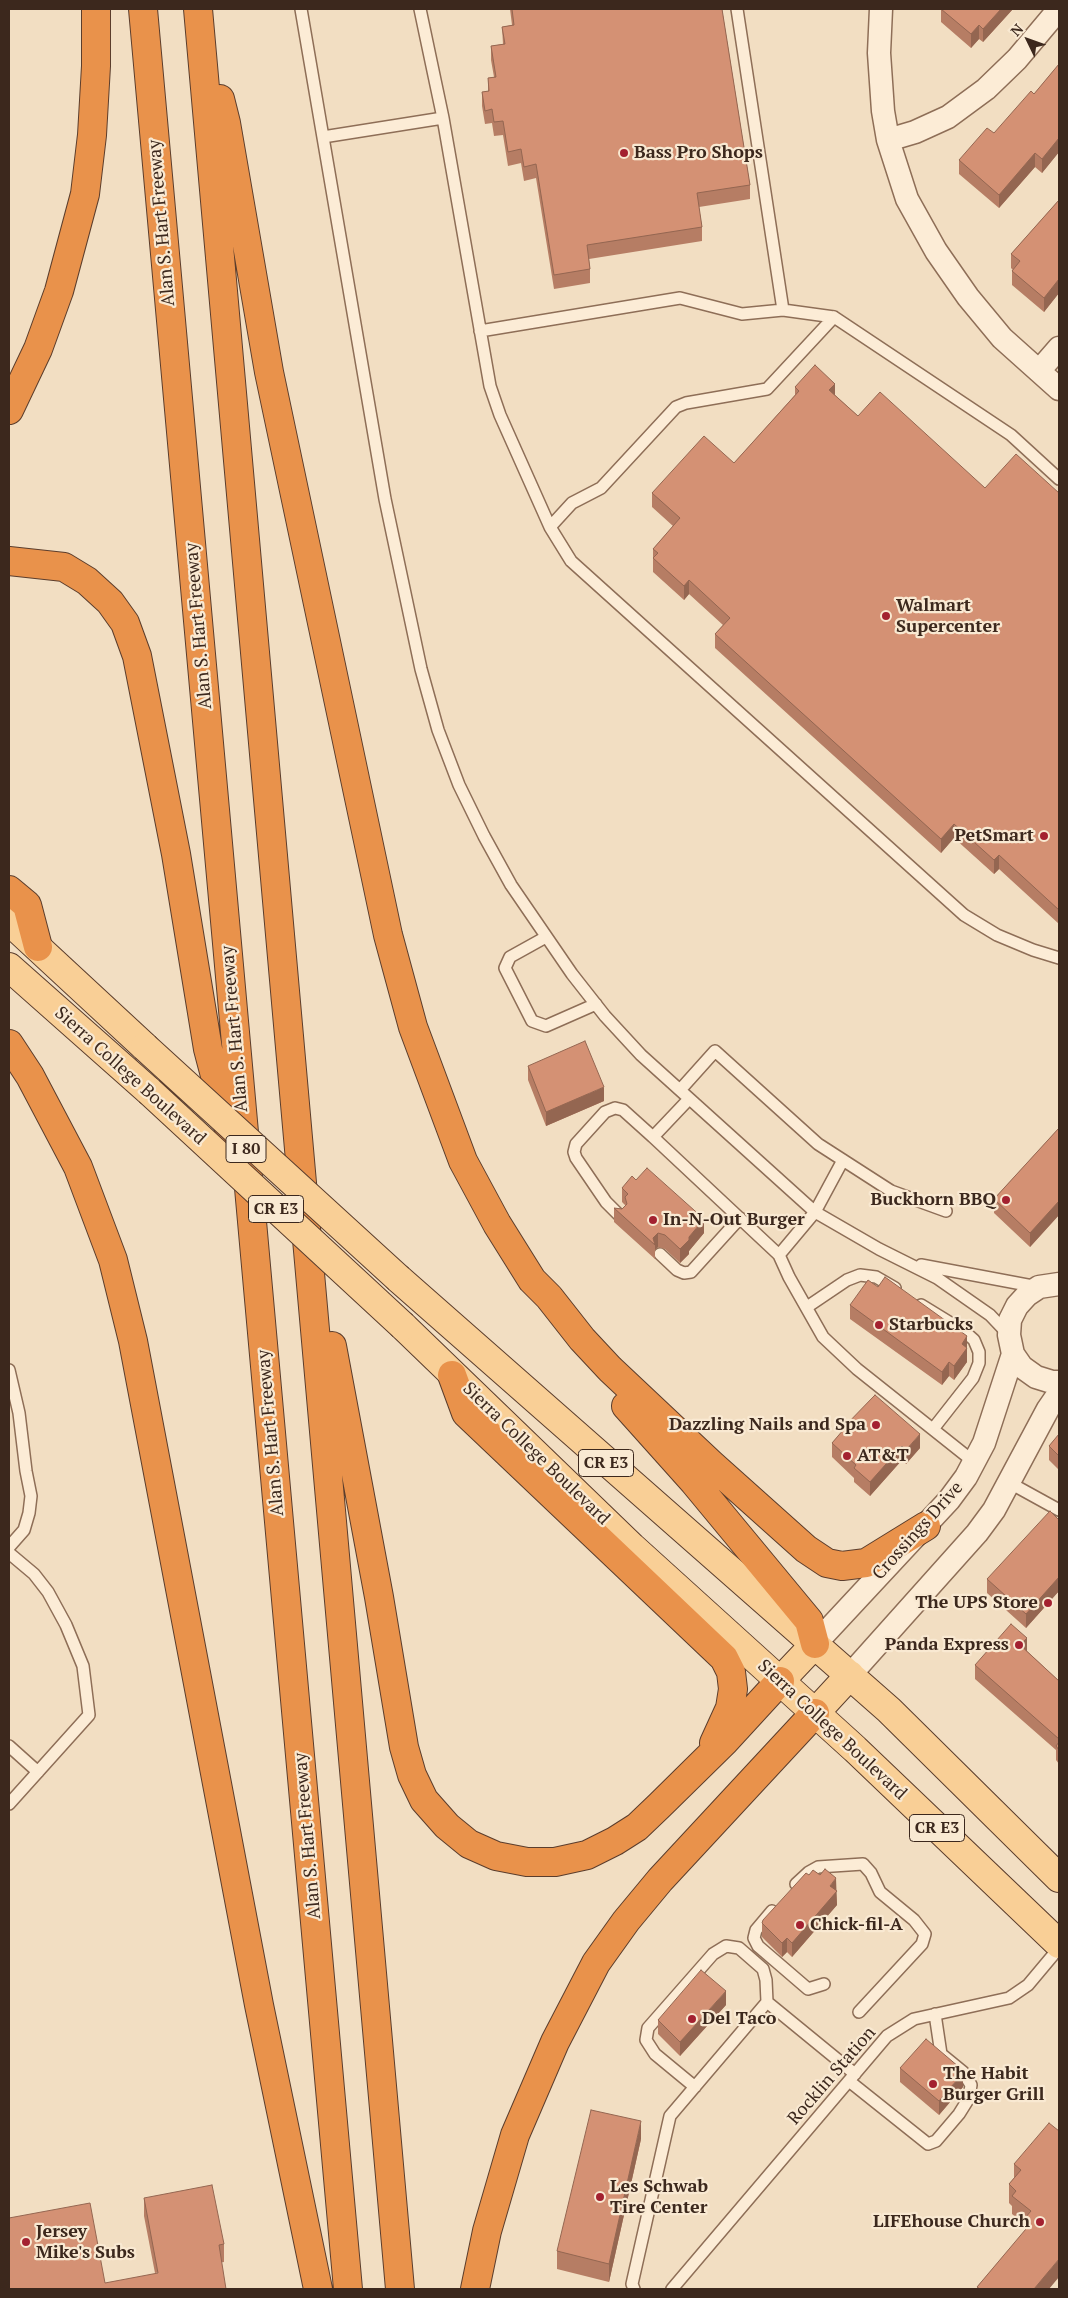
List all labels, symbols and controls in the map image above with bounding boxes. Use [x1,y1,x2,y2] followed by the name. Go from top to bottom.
[1003,15,1053,65] north arrow
[1006,19,1027,40] text: N
[144,139,180,307] street label: Alan S. Hart Freeway
[634,142,763,164] place label: Bass Pro Shops
[618,147,630,159] marker: Bass Pro Shops
[181,542,217,710] street label: Alan S. Hart Freeway
[896,595,1000,638] place label: Walmart Supercenter
[880,610,892,622] marker: Walmart Supercenter
[955,825,1034,847] place label: PetSmart
[1038,830,1050,842] marker: PetSmart
[217,945,253,1113] street label: Alan S. Hart Freeway
[50,1002,210,1150] street label: Sierra College Boulevard
[226,1136,266,1162] road number: I 80
[871,1189,996,1211] place label: Buckhorn BBQ
[1000,1194,1012,1206] marker: Buckhorn BBQ
[248,1196,304,1222] road number: CR E3
[663,1209,805,1231] place label: In-N-Out Burger
[647,1214,659,1226] marker: In-N-Out Burger
[889,1314,973,1336] place label: Starbucks
[873,1319,885,1331] marker: Starbucks
[253,1349,289,1517] street label: Alan S. Hart Freeway
[458,1378,614,1530] street label: Sierra College Boulevard
[669,1414,866,1436] place label: Dazzling Nails and Spa
[870,1419,882,1431] marker: Dazzling Nails and Spa
[857,1445,909,1467] place label: AT&T
[578,1450,634,1476] road number: CR E3
[841,1450,853,1462] marker: AT&T
[868,1477,968,1585] street label: Crossings Drive
[915,1592,1038,1614] place label: The UPS Store
[1042,1597,1054,1609] marker: The UPS Store
[885,1634,1009,1656] place label: Panda Express
[1013,1639,1025,1651] marker: Panda Express
[753,1655,911,1805] street label: Sierra College Boulevard
[290,1752,326,1920] street label: Alan S. Hart Freeway
[910,1815,964,1842] road number: CR E3
[810,1914,903,1936] place label: Chick-fil-A
[794,1919,806,1931] marker: Chick-fil-A
[702,2008,776,2030] place label: Del Taco
[686,2013,698,2025] marker: Del Taco
[784,2023,880,2129] street label: Rocklin Station
[943,2063,1045,2106] place label: The Habit Burger Grill
[927,2078,939,2090] marker: The Habit Burger Grill
[610,2176,708,2218] place label: Les Schwab Tire Center
[594,2191,606,2203] marker: Les Schwab Tire Center
[873,2211,1030,2233] place label: LIFEhouse Church
[1034,2216,1046,2228] marker: LIFEhouse Church
[36,2221,135,2264] place label: Jersey Mike's Subs
[20,2236,32,2248] marker: Jersey Mike's Subs

